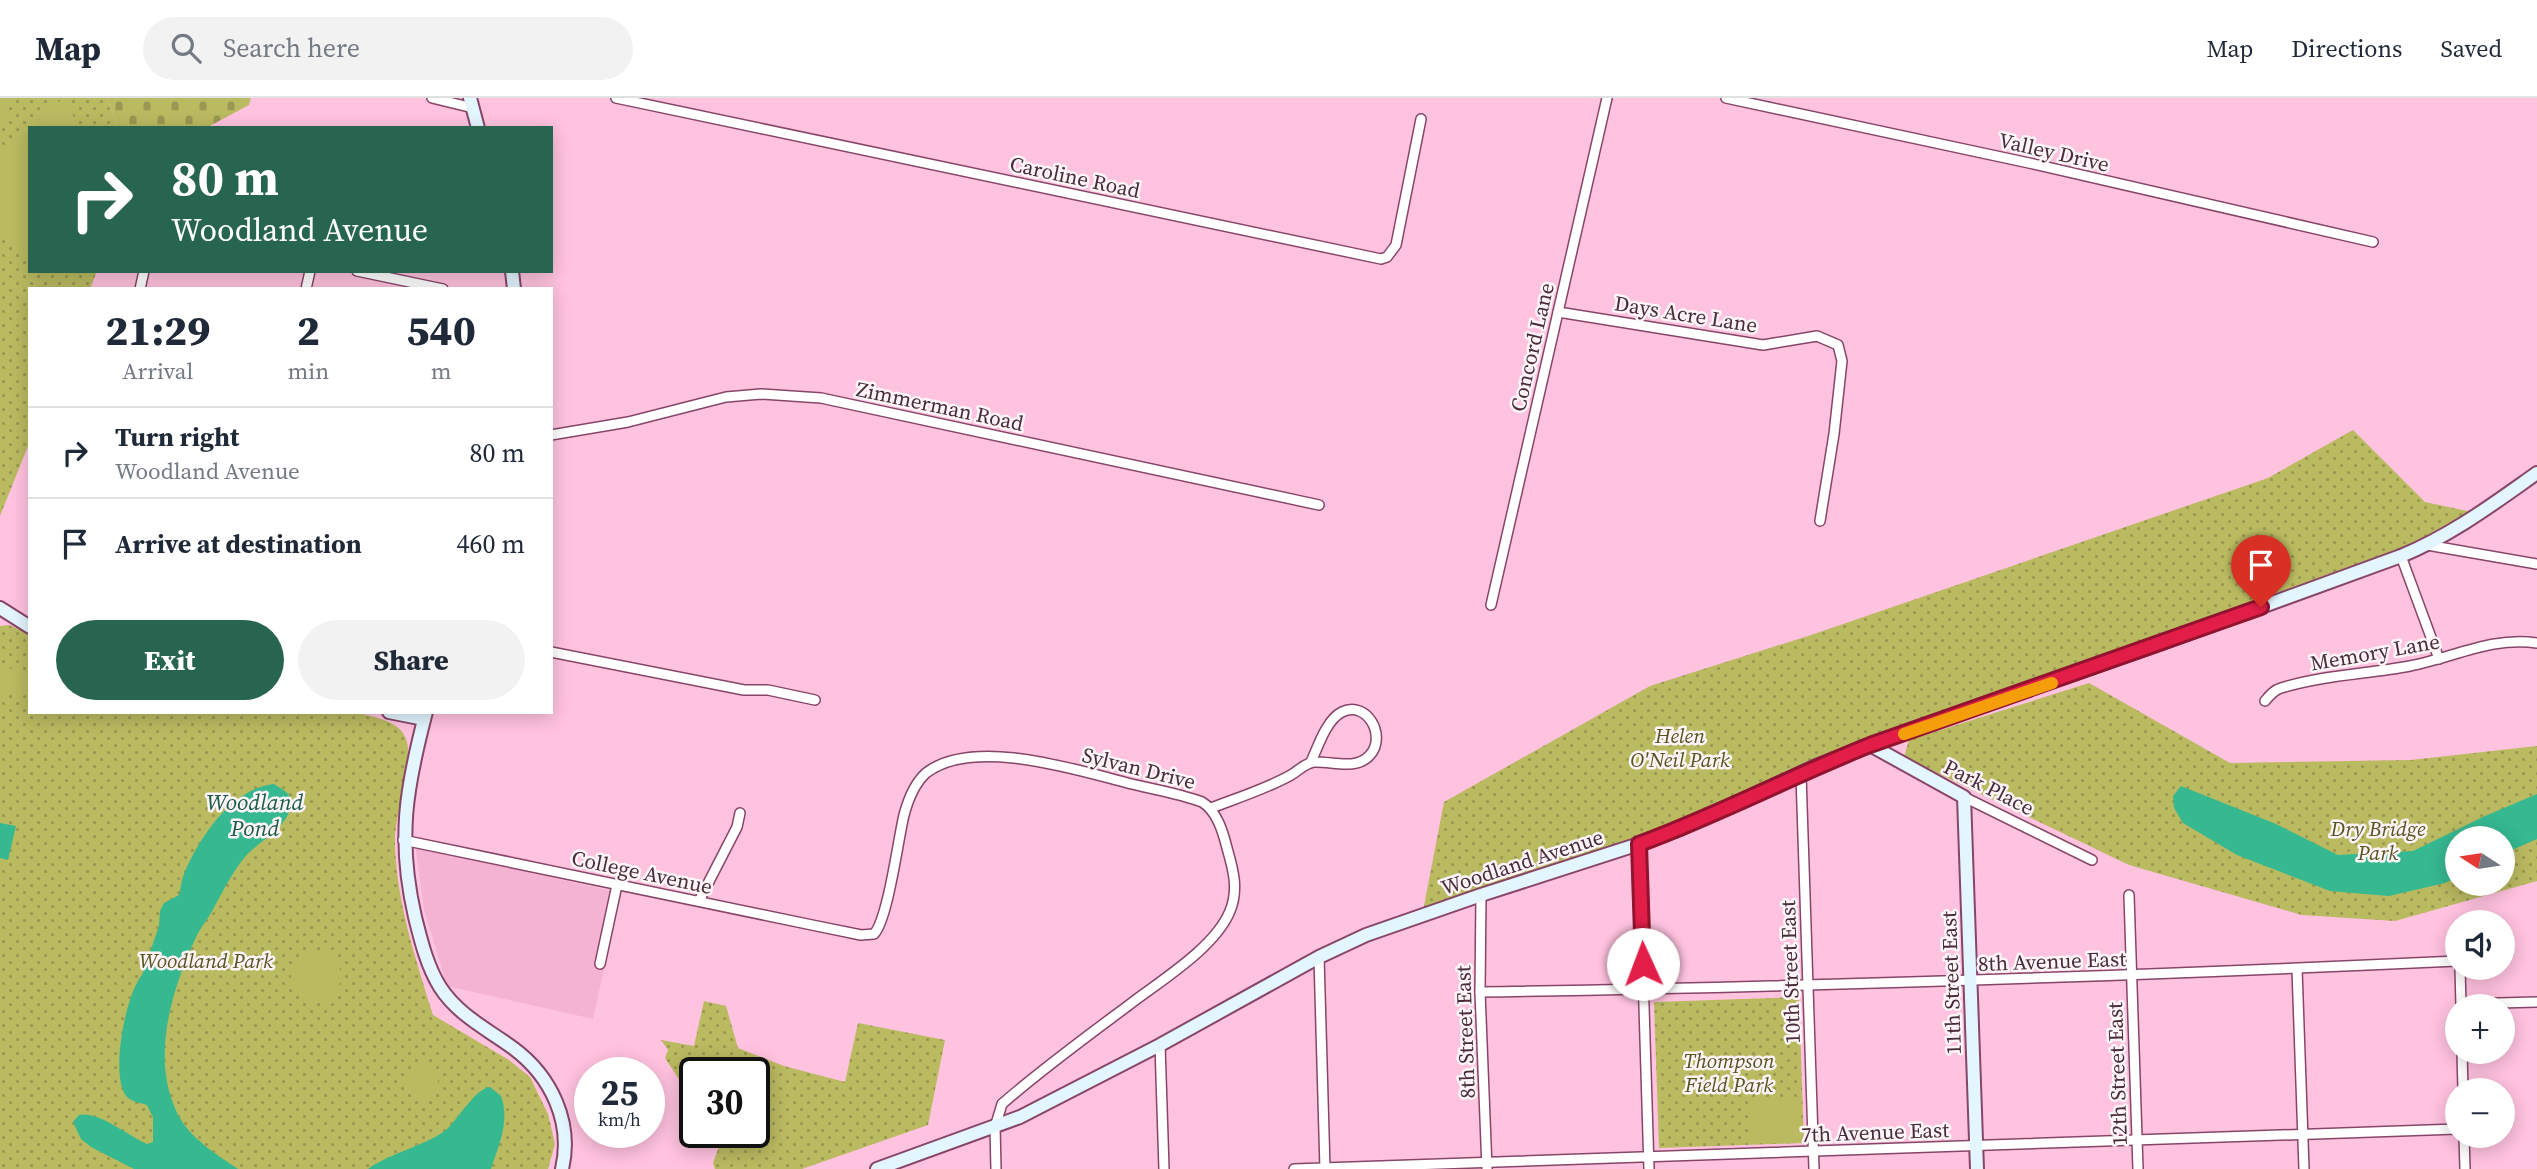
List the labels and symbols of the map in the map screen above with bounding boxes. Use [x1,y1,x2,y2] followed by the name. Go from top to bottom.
[1996,125,2112,179] street label: Valley Drive
[1007,149,1143,205] street label: Caroline Road
[1503,280,1561,414] street label: Concord Lane
[1612,288,1760,340] street label: Days Acre Lane
[854,374,1026,438] street label: Zimmerman Road
[2231,535,2291,607] pin
[2308,626,2442,678] street label: Memory Lane
[1630,721,1730,774] park label: Helen O'Neil Park
[1079,740,1199,796] street label: Sylvan Drive
[1939,752,2039,822] street label: Park Place
[206,786,304,844] water label: Woodland Pond
[2329,814,2426,867] park label: Dry Bridge Park
[1437,822,1607,902] street label: Woodland Avenue
[2445,826,2515,896] north arrow
[569,843,715,901] street label: College Avenue
[1773,899,1807,1044] street label: 10th Street East
[1934,910,1968,1055] street label: 11th Street East
[1606,927,1680,1001] position arrow
[1978,944,2127,978] street label: 8th Avenue East
[139,946,273,975] park label: Woodland Park
[1448,965,1482,1099] street label: 8th Street East
[2100,1001,2134,1146] street label: 12th Street East
[1684,1046,1775,1099] park label: Thompson Field Park
[679,1057,770,1148] speed limit sign: 30
[1801,1115,1950,1149] street label: 7th Avenue East

